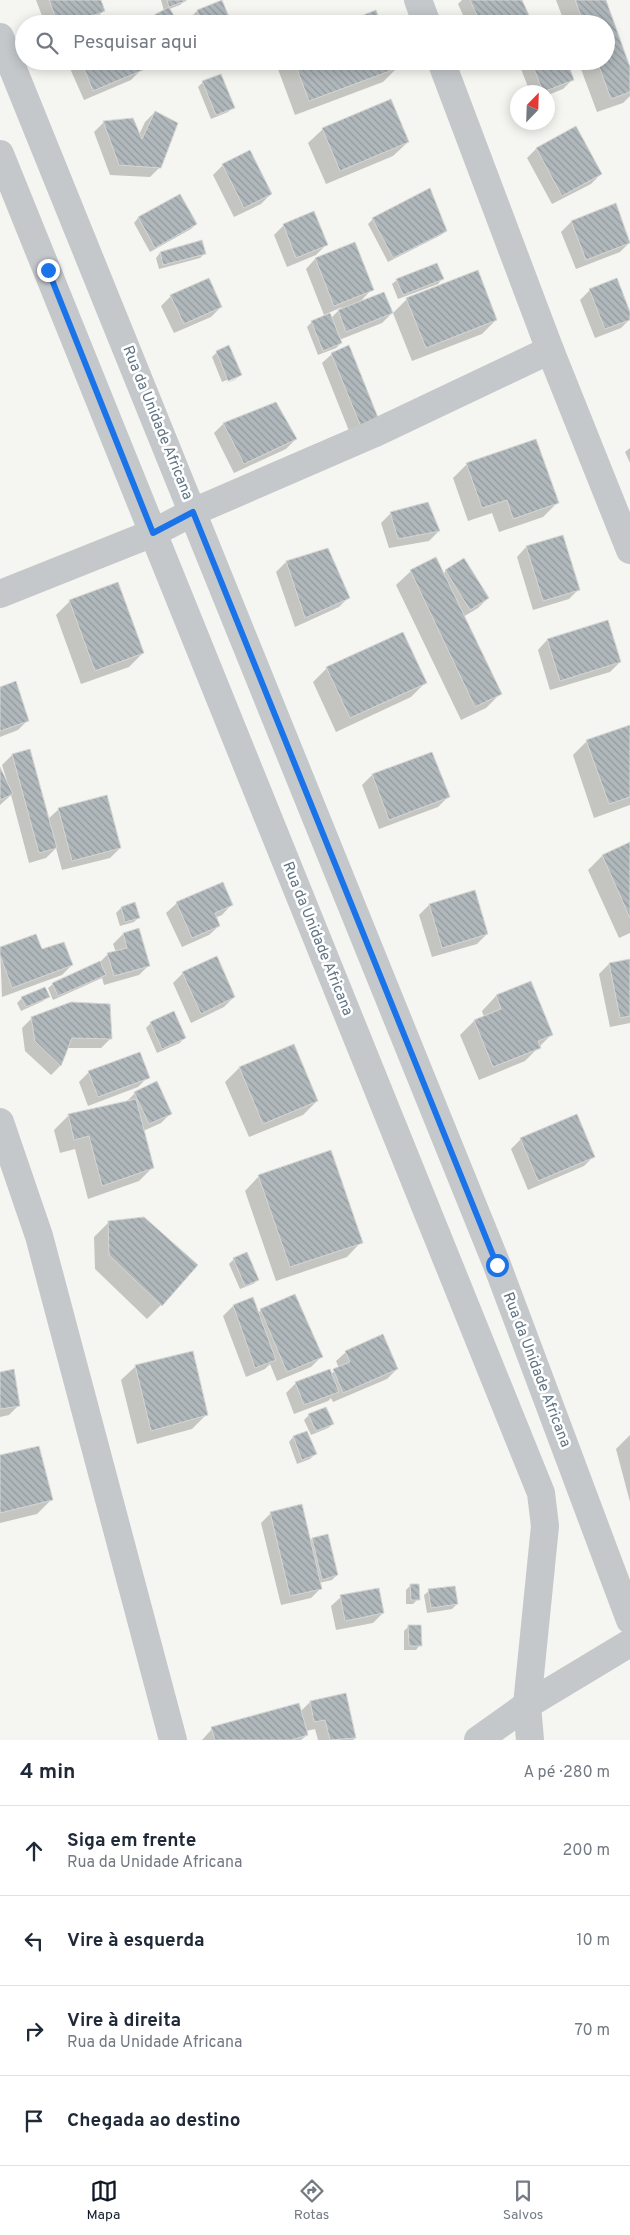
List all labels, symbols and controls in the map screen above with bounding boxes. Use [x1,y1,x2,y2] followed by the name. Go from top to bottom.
[15,15,615,70] search box
[33,29,61,57] icon: search
[73,31,197,55] text: Pesquisar aqui
[510,85,555,130] north arrow
[37,259,60,282] route end
[117,343,197,503] street label: Rua da Unidade Africana
[277,859,357,1019] street label: Rua da Unidade Africana
[486,1254,509,1277] route start
[498,1290,574,1450] street label: Rua da Unidade Africana
[20,1759,76,1786] text: 4 min
[524,1763,610,1783] text: A pé · 280 m
[67,1829,196,1853] text: Siga em frente
[20,1837,48,1865] icon: ahead
[562,1841,610,1861] text: 200 m
[67,1853,243,1873] text: Rua da Unidade Africana
[20,1927,48,1955] icon: left
[67,1929,205,1953] text: Vire à esquerda
[576,1931,610,1951] text: 10 m
[67,2009,181,2033] text: Vire à direita
[20,2017,48,2045] icon: right
[575,2021,610,2041] text: 70 m
[67,2033,243,2053] text: Rua da Unidade Africana
[20,2107,48,2135] icon: arrive
[67,2109,241,2133] text: Chegada ao destino
[87,2177,120,2224] tab: Mapa
[294,2177,329,2224] tab: Rotas
[503,2177,543,2224] tab: Salvos

